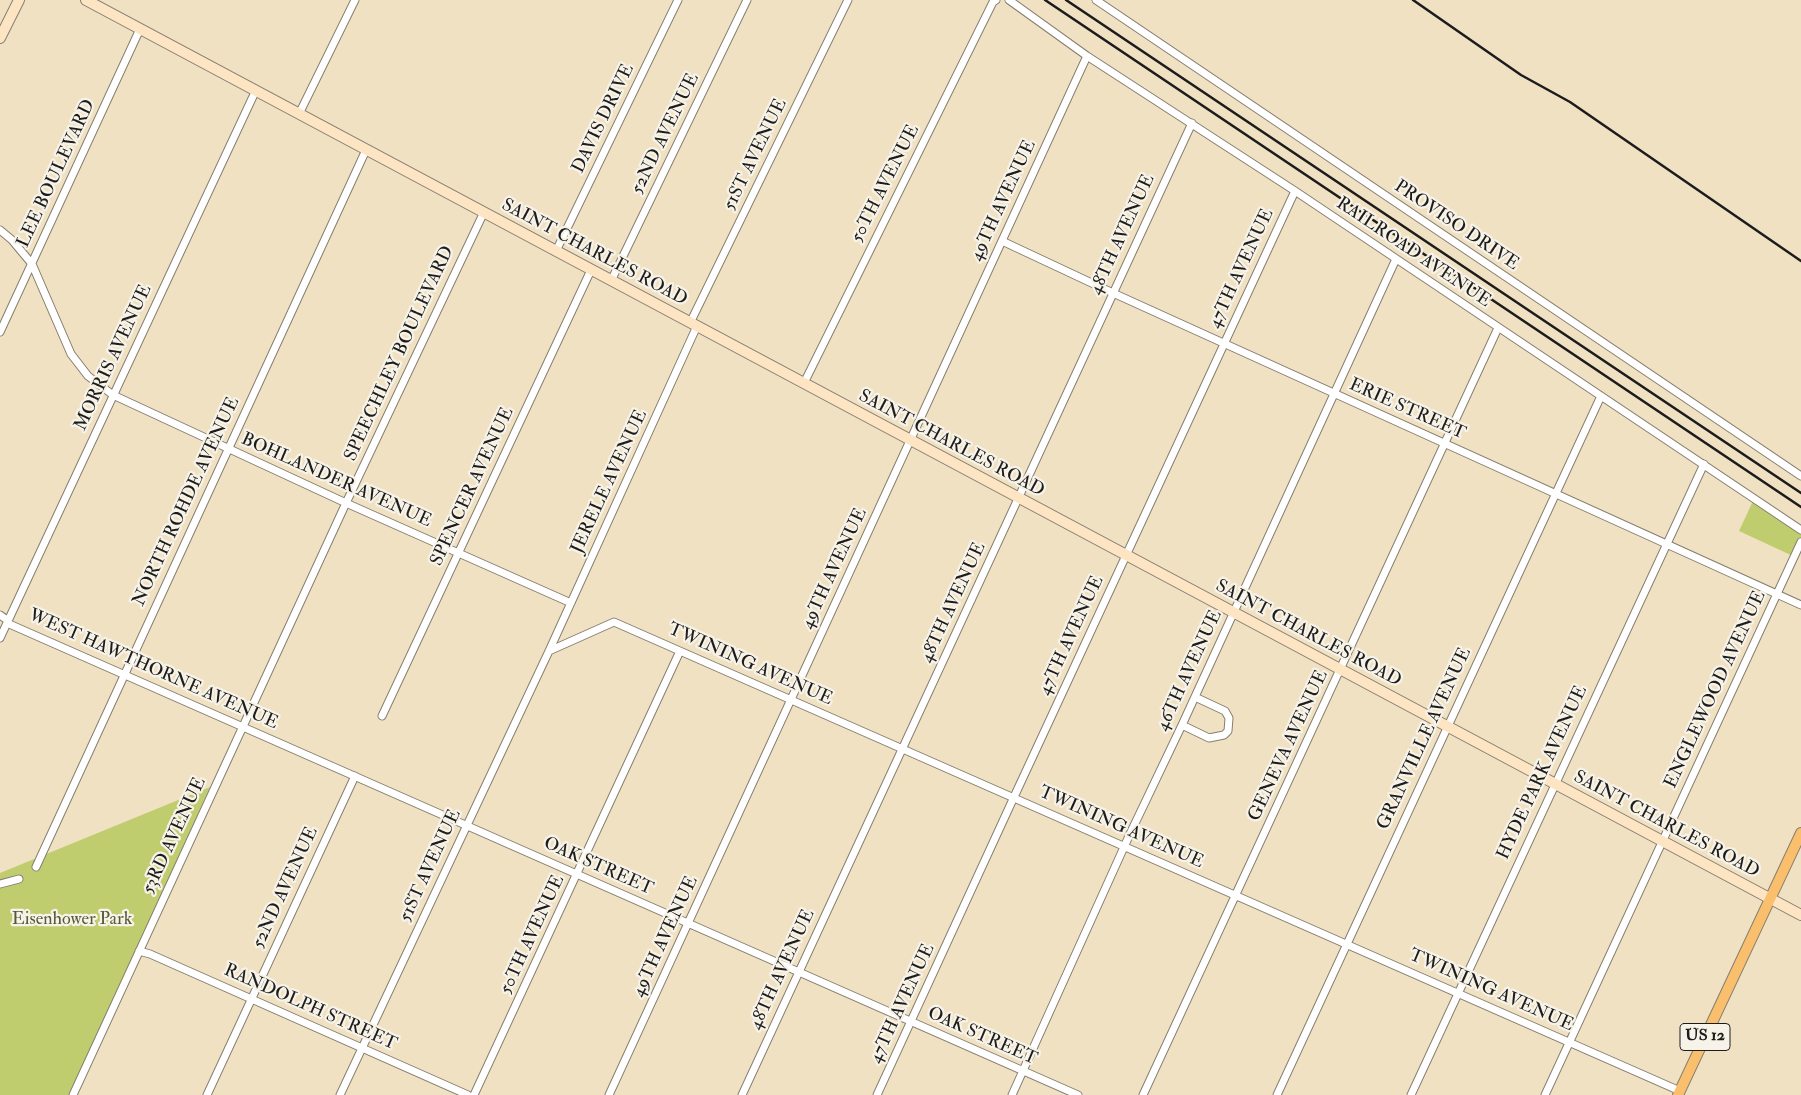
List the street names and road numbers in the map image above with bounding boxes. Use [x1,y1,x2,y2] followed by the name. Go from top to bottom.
[568,61,640,177] street label: DAVIS DRIVE
[627,70,705,198] street label: 52ND AVENUE
[720,96,792,214] street label: 51ST AVENUE
[13,97,101,251] street label: LEE BOULEVARD
[847,122,925,246] street label: 50TH AVENUE
[967,137,1041,265] street label: 49TH AVENUE
[1086,171,1160,299] street label: 48TH AVENUE
[1390,176,1522,276] street label: PROVISO DRIVE
[1332,193,1494,313] street label: RAILROAD AVENUE
[497,195,691,311] street label: SAINT CHARLES ROAD
[1205,206,1279,332] street label: 47TH AVENUE
[341,243,459,465] street label: SPEECHLEY BOULEVARD
[71,282,157,434] street label: MORRIS AVENUE
[1345,375,1469,445] street label: ERIE STREET
[854,386,1048,502] street label: SAINT CHARLES ROAD
[129,394,245,610] street label: NORTH ROHDE AVENUE
[427,404,519,570] street label: SPENCER AVENUE
[567,407,653,557] street label: JERELE AVENUE
[237,429,435,533] street label: BOHLANDER AVENUE
[798,505,872,633] street label: 49TH AVENUE
[917,539,991,667] street label: 48TH AVENUE
[1035,573,1109,699] street label: 47TH AVENUE
[1211,576,1405,692] street label: SAINT CHARLES ROAD
[1661,588,1771,792] street label: ENGLEWOOD AVENUE
[25,605,281,735] street label: WEST HAWTHORNE AVENUE
[1153,607,1227,735] street label: 46TH AVENUE
[665,619,835,711] street label: TWINING AVENUE
[1373,644,1477,834] street label: GRANVILLE AVENUE
[1245,667,1333,825] street label: GENEVA AVENUE
[1493,683,1593,863] street label: HYDE PARK AVENUE
[1569,767,1763,883] street label: SAINT CHARLES ROAD
[139,774,211,898] street label: 53RD AVENUE
[1036,782,1206,874] street label: TWINING AVENUE
[396,806,466,926] street label: 51ST AVENUE
[248,824,324,952] street label: 52ND AVENUE
[540,833,656,901] street label: OAK STREET
[496,872,570,998] street label: 50TH AVENUE
[629,873,703,1001] street label: 49TH AVENUE
[746,906,820,1034] street label: 48TH AVENUE
[866,941,940,1067] street label: 47TH AVENUE
[1406,945,1576,1037] street label: TWINING AVENUE
[220,960,400,1056] street label: RANDOLPH STREET
[924,1003,1040,1071] street label: OAK STREET
[1680,1024,1730,1050] road number: US 12

